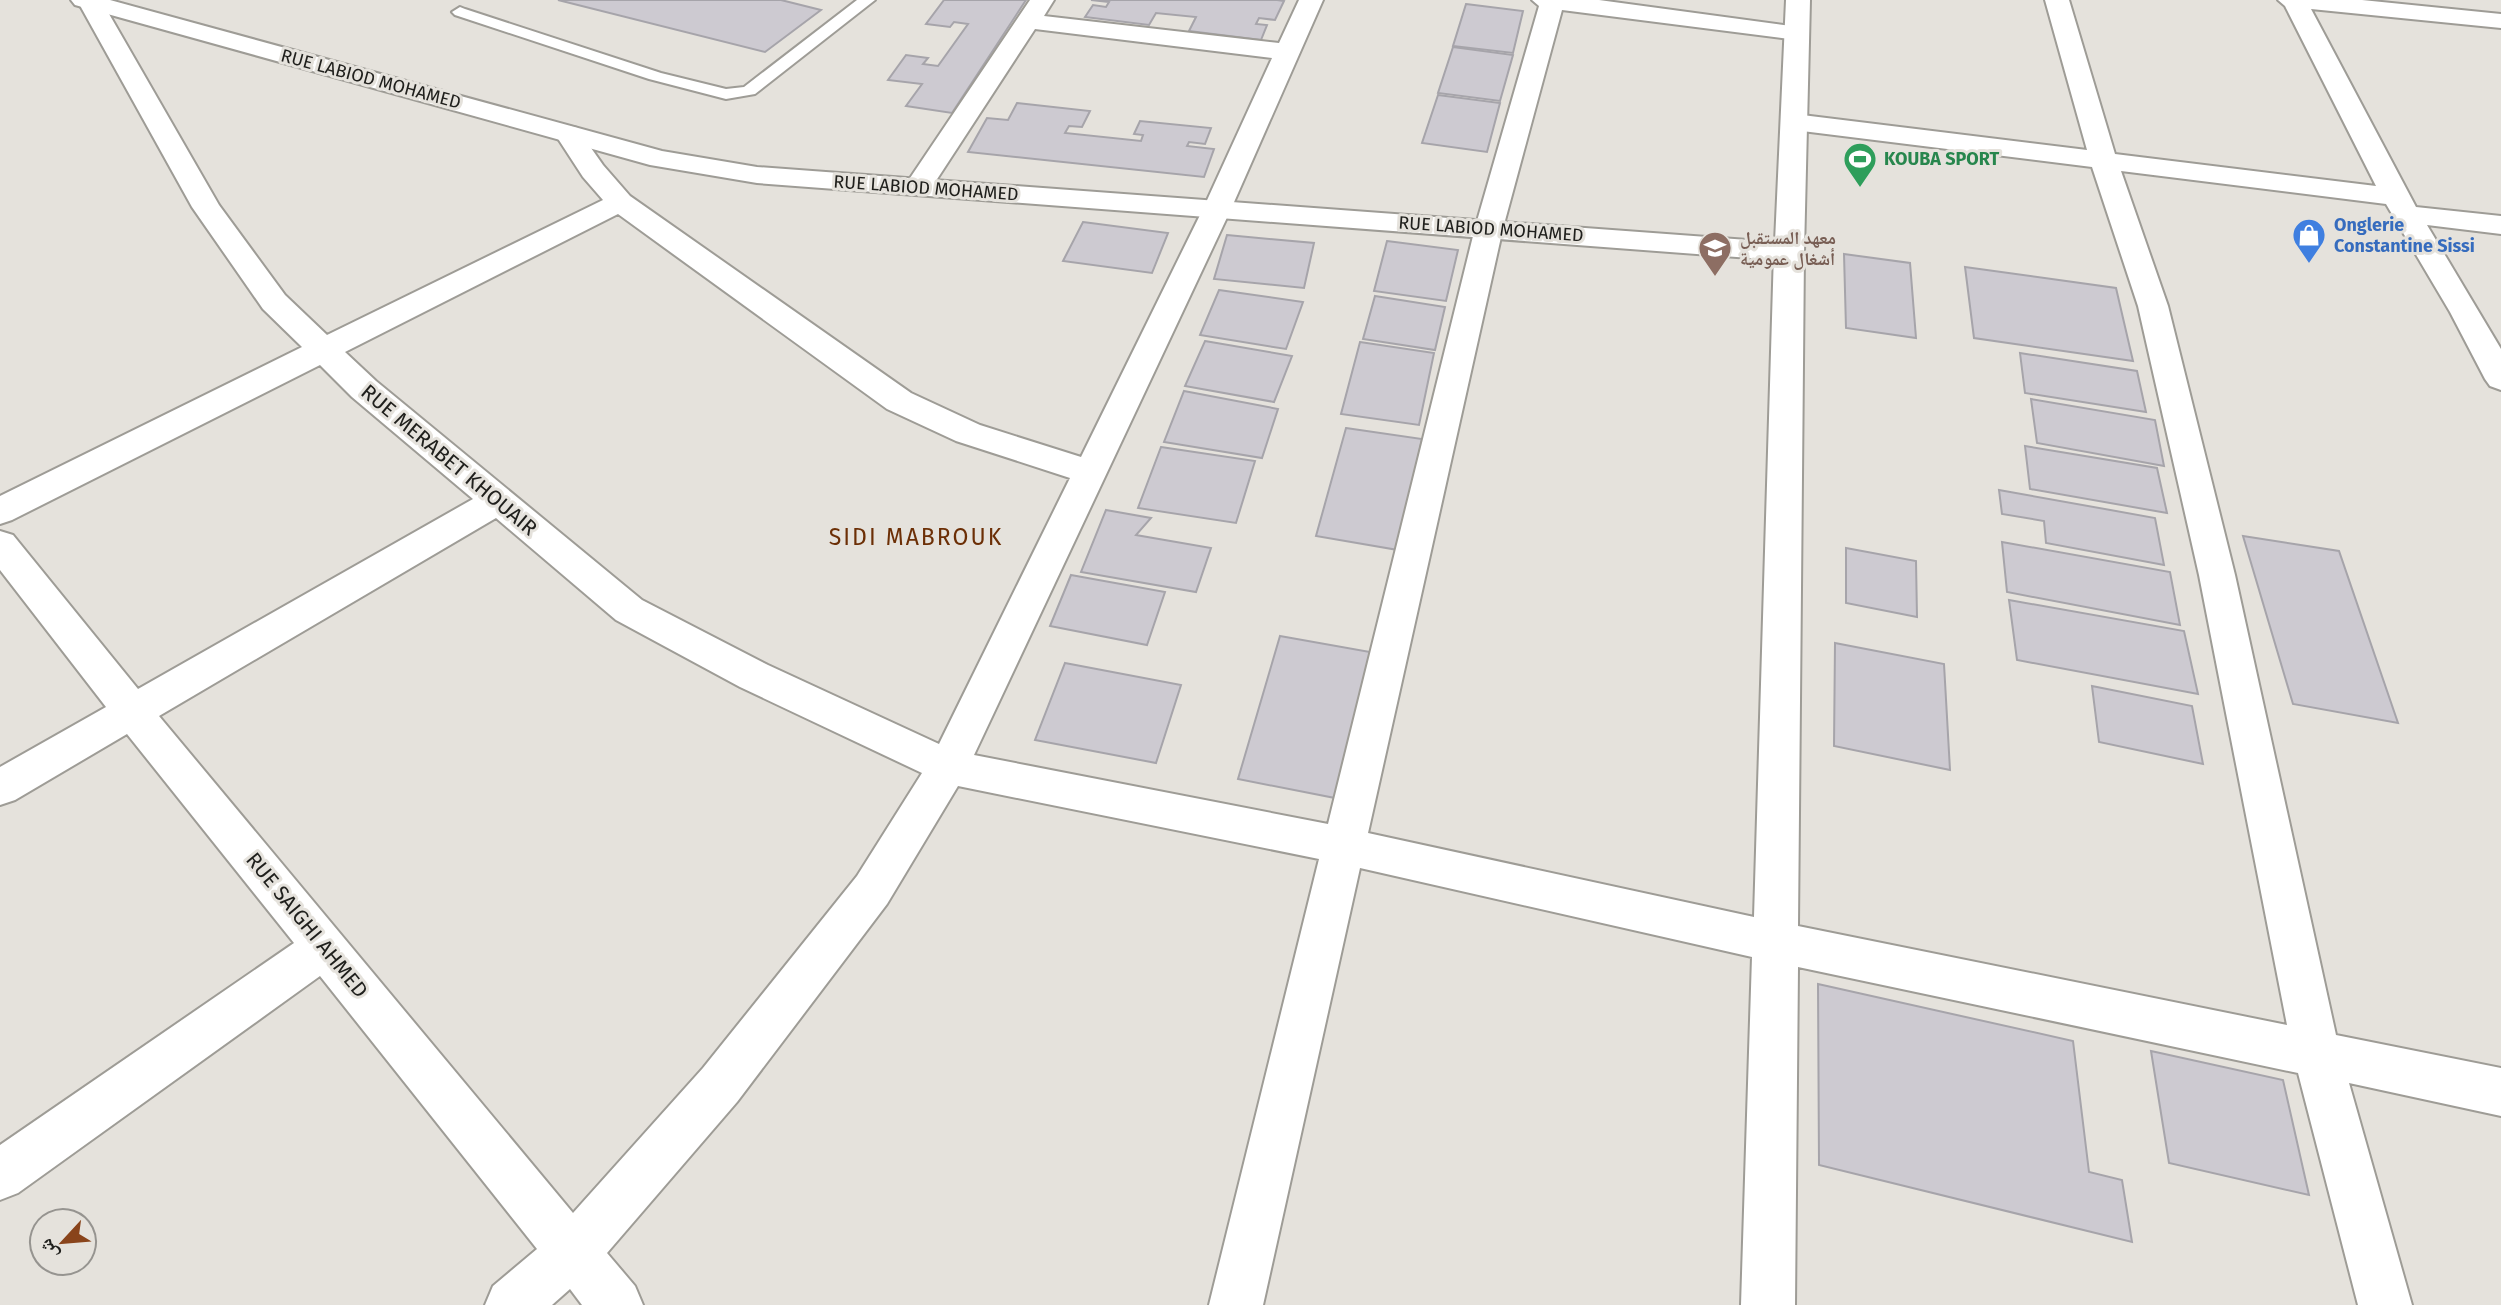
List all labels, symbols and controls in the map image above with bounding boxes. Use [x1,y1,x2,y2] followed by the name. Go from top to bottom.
[279,44,463,114] street label: RUE LABIOD MOHAMED
[1841,140,1879,189] sports icon: KOUBA SPORT
[1884,148,1999,170] place label: KOUBA SPORT
[833,171,1019,205] street label: RUE LABIOD MOHAMED
[1398,212,1584,246] street label: RUE LABIOD MOHAMED
[2334,214,2475,257] place label: Onglerie Constantine Sissi
[2290,216,2328,265] shop icon: Onglerie Constantine Sissi
[1740,227,1836,270] place label: معهد المستقبل أشغال عمومية
[1696,229,1734,278] school or university icon: معهد المستقبل أشغال عمومية
[356,379,543,541] street label: RUE MERABET KHOUAIR
[829,523,1003,551] district label: SIDI MABROUK
[240,847,374,1003] street label: RUE SAIGHI AHMED
[28,1207,98,1277] north arrow
[33,1235,63,1263] text: ش

